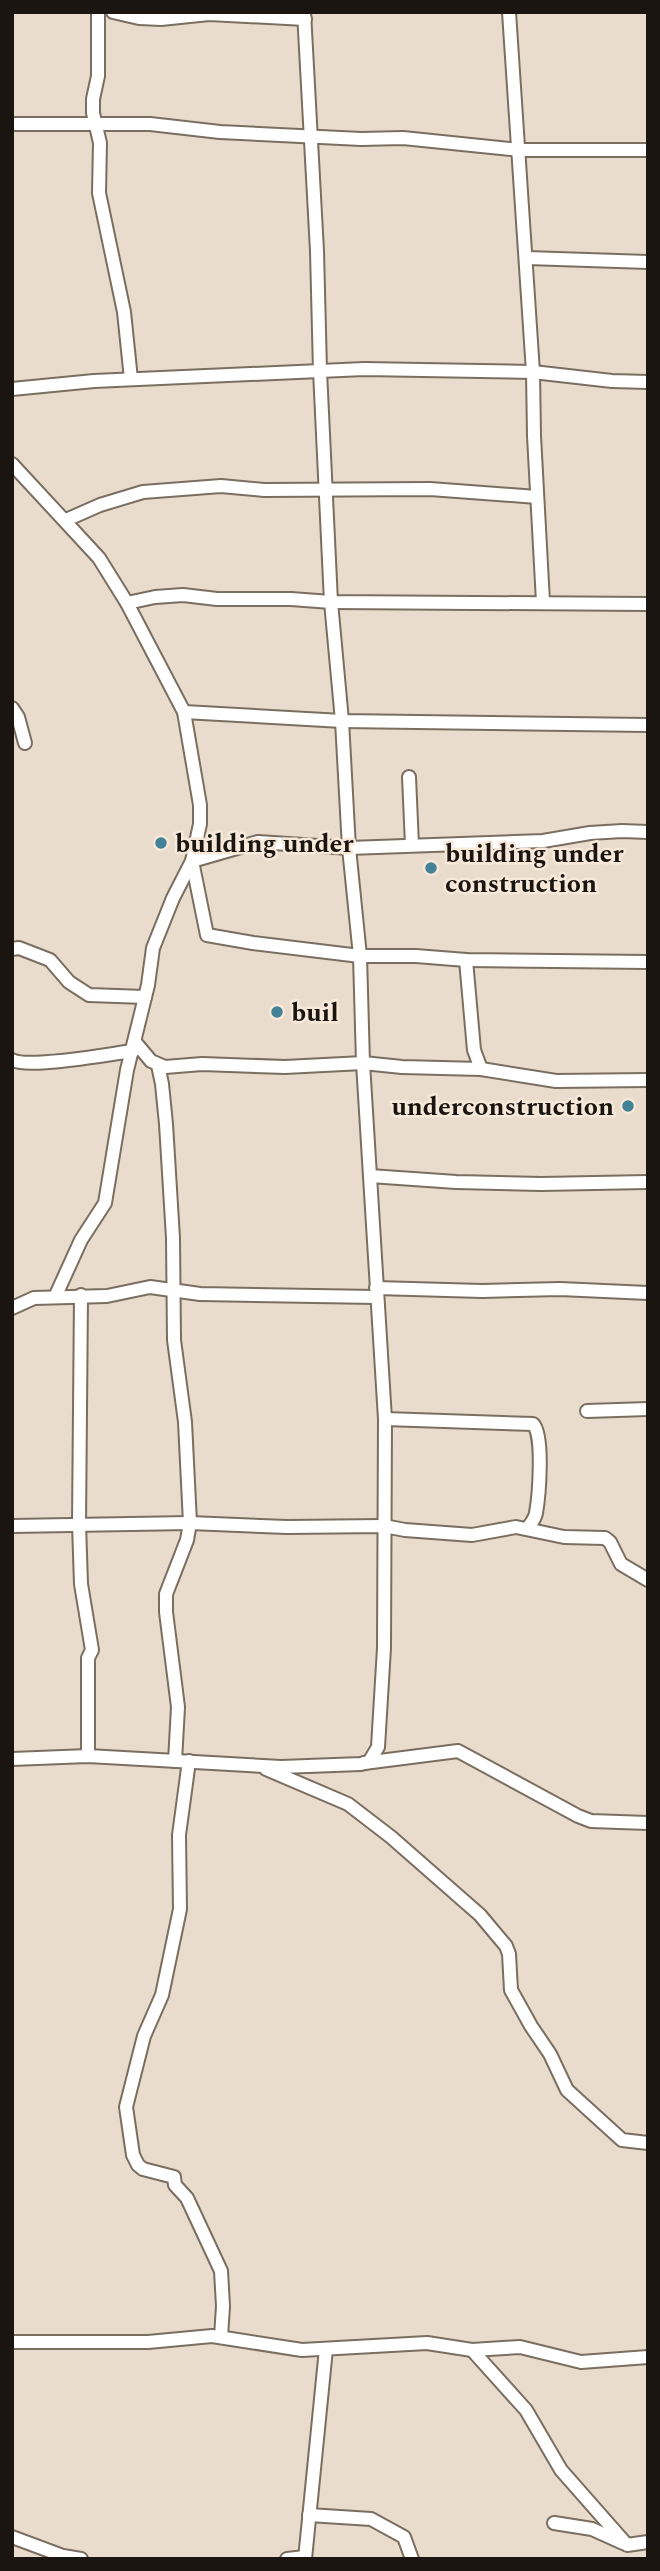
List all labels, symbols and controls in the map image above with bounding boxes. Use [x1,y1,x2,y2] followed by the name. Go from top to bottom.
[175,824,354,864] place label: building under
[445,834,624,904] place label: building under construction
[153,835,169,851] marker: building under
[423,860,439,876] marker: building under construction
[291,993,339,1033] place label: buil
[269,1004,285,1020] marker: buil
[391,1087,614,1127] place label: underconstruction
[620,1098,636,1114] marker: underconstruction

